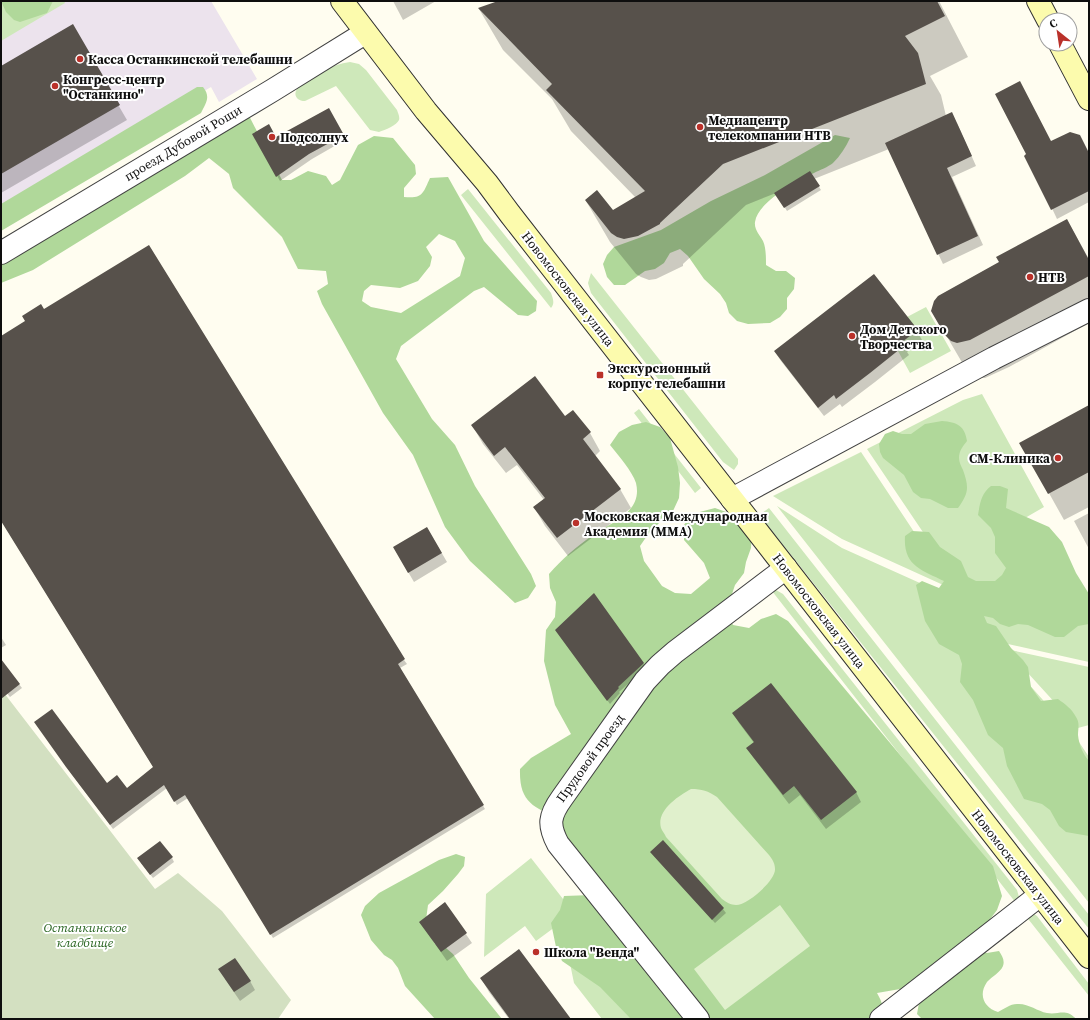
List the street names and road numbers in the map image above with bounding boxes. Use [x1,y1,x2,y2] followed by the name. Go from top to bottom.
[121,101,245,185] street label: проезд Дубовой Рощи
[518,228,618,350] street label: Новомосковская улица
[769,550,869,672] street label: Новомосковская улица
[552,710,628,806] street label: Прудовой проезд
[968,806,1068,928] street label: Новомосковская улица

